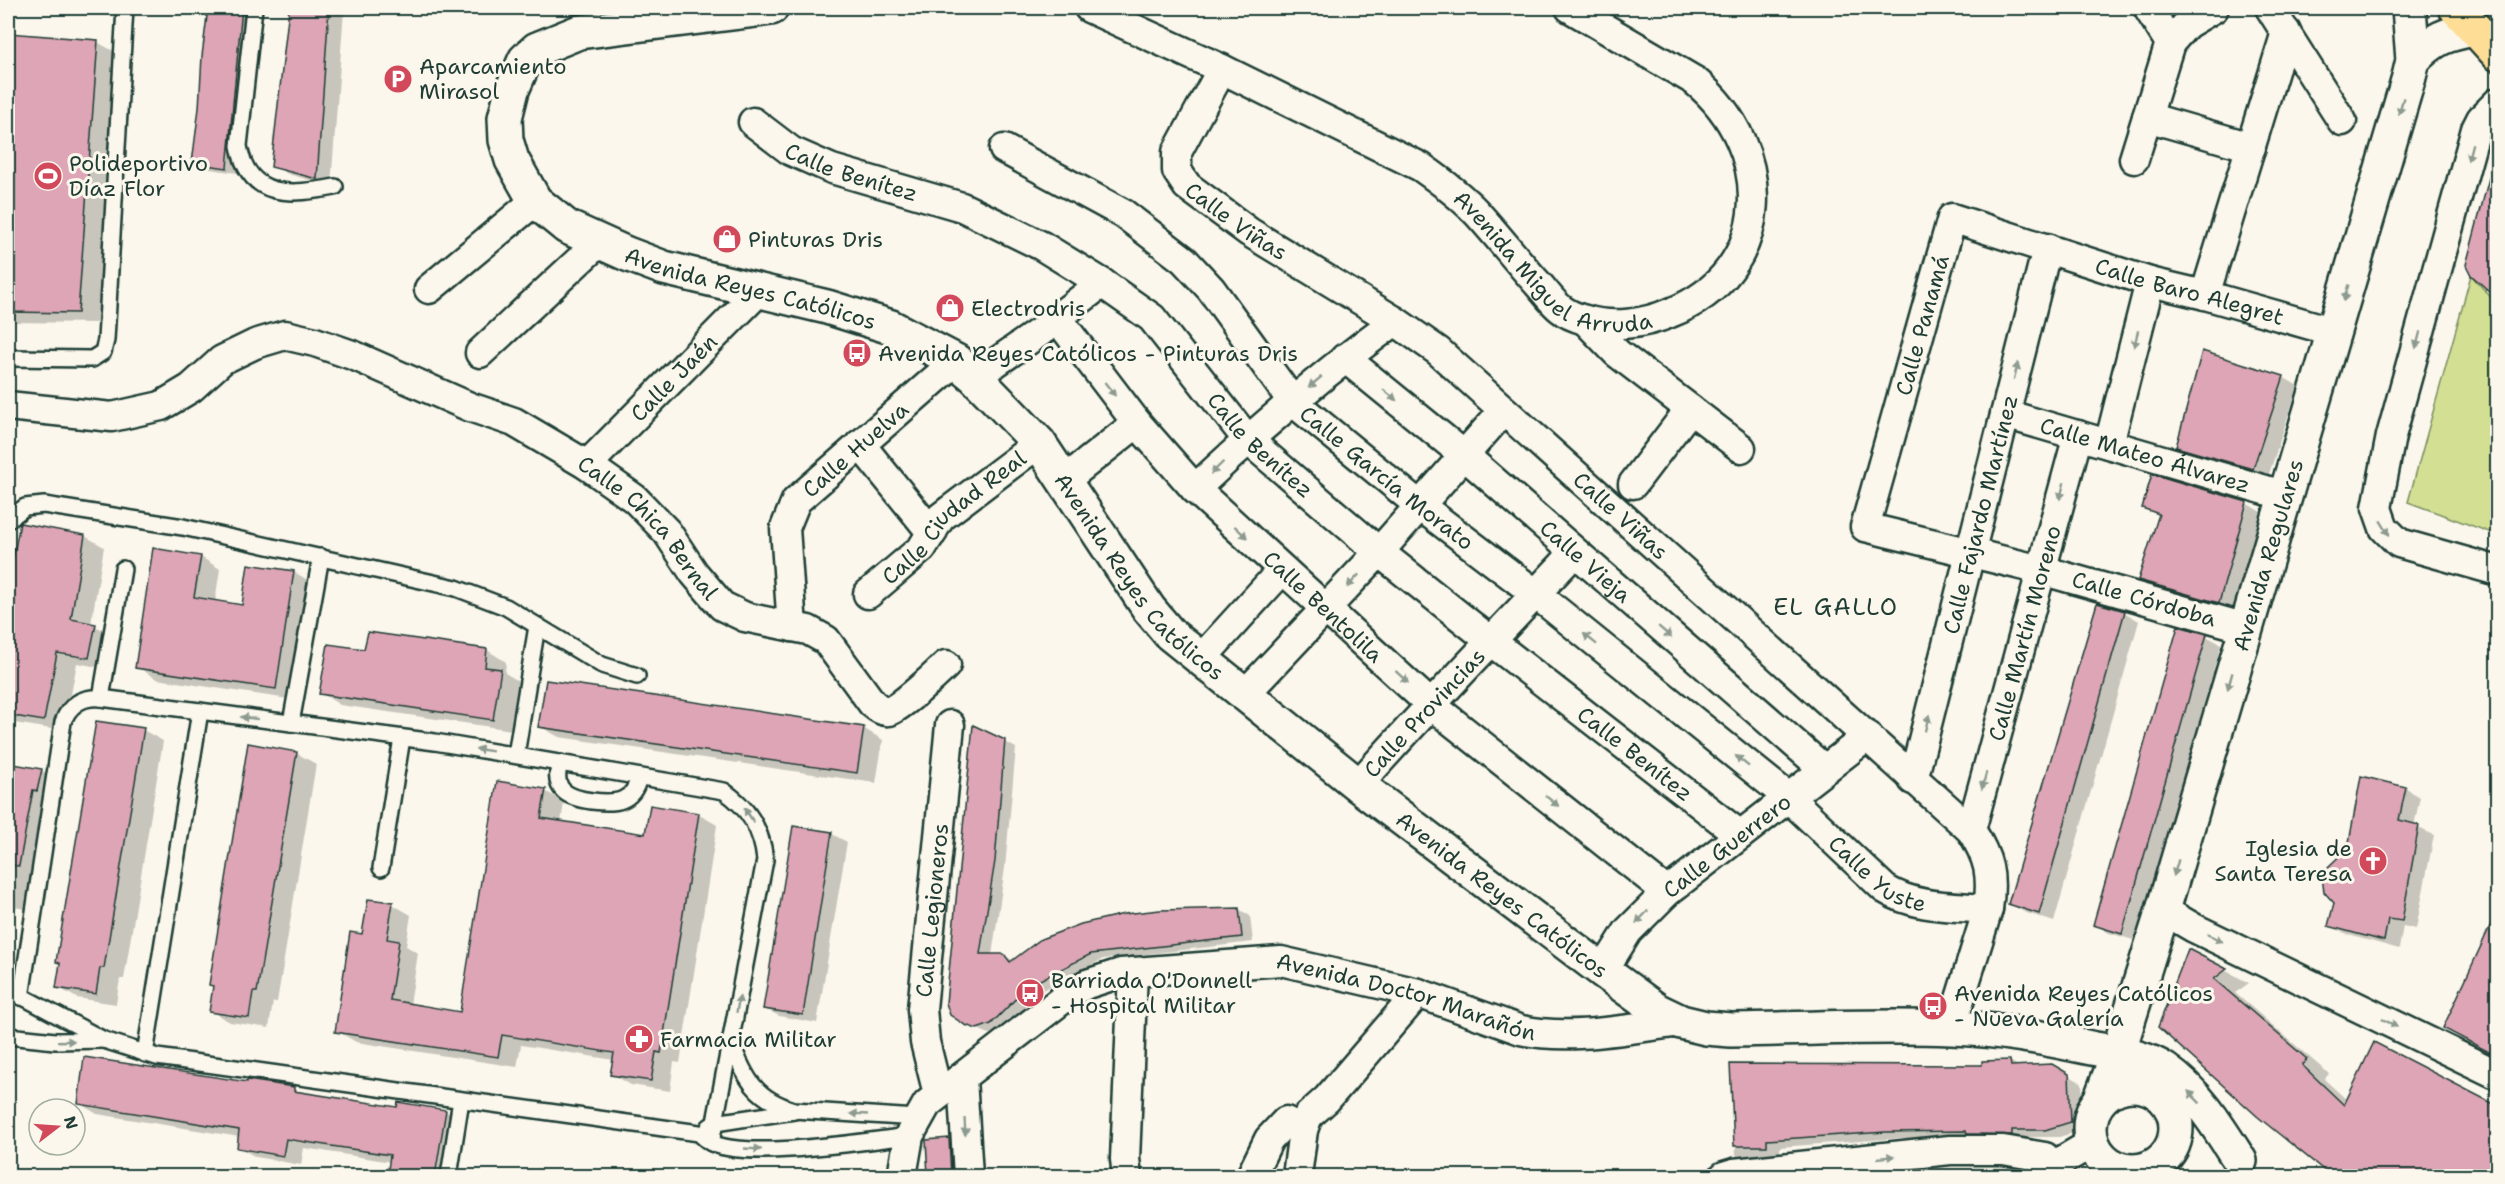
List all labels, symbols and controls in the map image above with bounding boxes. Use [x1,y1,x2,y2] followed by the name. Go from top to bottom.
[419,52,567,106] place label: Aparcamiento Mirasol
[382,63,414,95] parking icon: Aparcamiento Mirasol
[2396,97,2405,115] one-way arrow
[780,136,921,208] street label: Calle Benítez
[2465,143,2474,161] one-way arrow
[69,149,208,203] place label: Polideportivo Díaz Flor
[32,160,64,192] sports icon: Polideportivo Díaz Flor
[1179,175,1293,267] street label: Calle Viñas
[1448,184,1655,339] street label: Avenida Miguel Arruda
[711,223,743,255] shop icon: Pinturas Dris
[748,225,883,254] place label: Pinturas Dris
[621,240,880,336] street label: Avenida Reyes Católicos
[1888,251,1956,399] street label: Calle Panamá
[2092,251,2287,331] street label: Calle Baro Alegret
[2341,284,2350,302] one-way arrow
[934,292,966,324] shop icon: Electrodris
[971,294,1086,323] place label: Electrodris
[624,327,723,428] street label: Calle Jaén
[2130,329,2140,348] one-way arrow
[2413,331,2422,349] one-way arrow
[841,337,873,369] bus stop icon: Avenida Reyes Católicos - Pinturas Dris
[878,339,1298,368] place label: Avenida Reyes Católicos - Pinturas Dris
[2011,362,2021,380] one-way arrow
[1307,376,1323,389] one-way arrow
[1104,381,1116,396] one-way arrow
[1201,386,1319,504] street label: Calle Benítez
[1382,388,1398,401] one-way arrow
[1936,392,2024,637] street label: Calle Fajardo Martínez
[796,395,915,504] street label: Calle Huelva
[1294,399,1480,556] street label: Calle García Morato
[2037,410,2254,499] street label: Calle Mateo Álvarez
[875,443,1032,591] street label: Calle Ciudad Real
[573,448,725,606] street label: Calle Chica Bernal
[2226,456,2310,655] street label: Avenida Regulares
[1210,460,1224,474] one-way arrow
[1567,465,1675,566] street label: Calle Viñas
[1048,467,1231,687] street label: Avenida Reyes Católicos
[2057,482,2067,500] one-way arrow
[1534,513,1638,609] street label: Calle Vieja
[2380,520,2391,536] one-way arrow
[1981,522,2067,744] street label: Calle Martín Moreno
[1234,525,1248,539] one-way arrow
[1257,544,1390,669] street label: Calle Bentolila
[2069,565,2220,634] street label: Calle Córdoba
[1346,573,1360,588] one-way arrow
[1773,591,1899,623] district label: EL GALLO
[1657,625,1673,638] one-way arrow
[1583,633,1598,645] one-way arrow
[1357,642,1491,784] street label: Calle Provincias
[1394,670,1408,684] one-way arrow
[2225,672,2235,690] one-way arrow
[1572,699,1699,807] street label: Calle Benítez
[240,713,259,722] one-way arrow
[1923,714,1933,732] one-way arrow
[475,745,494,754] one-way arrow
[1735,755,1750,767] one-way arrow
[1979,772,1988,790] one-way arrow
[1657,787,1797,904] street label: Calle Guerrero
[1545,794,1560,806] one-way arrow
[1390,805,1614,985] street label: Avenida Reyes Católicos
[743,808,755,824] one-way arrow
[909,822,955,999] street label: Calle Legioneros
[1823,829,1929,918] street label: Calle Yuste
[2214,834,2352,888] place label: Iglesia de Santa Teresa
[2357,845,2389,877] church icon: Iglesia de Santa Teresa
[2170,859,2180,878] one-way arrow
[1635,909,1649,924] one-way arrow
[2206,933,2223,942] one-way arrow
[1274,946,1538,1047] street label: Avenida Doctor Marañón
[1051,966,1252,1020] place label: Barriada O'Donnell - Hospital Militar
[1014,977,1046,1009] bus stop icon: Barriada O'Donnell - Hospital Militar
[1954,979,2213,1033] place label: Avenida Reyes Católicos - Nueva Galería
[1917,990,1949,1022] bus stop icon: Avenida Reyes Católicos - Nueva Galería
[734,995,743,1014] one-way arrow
[2382,1018,2399,1027] one-way arrow
[623,1023,655,1055] pharmacy icon: Farmacia Militar
[660,1025,837,1054] place label: Farmacia Militar
[56,1036,75,1045] one-way arrow
[2187,1089,2201,1104] one-way arrow
[27,1097,87,1157] north arrow
[849,1109,868,1118] one-way arrow
[59,1114,83,1132] text: N
[960,1118,969,1137] one-way arrow
[744,1145,763,1154] one-way arrow
[1877,1152,1896,1162] one-way arrow

